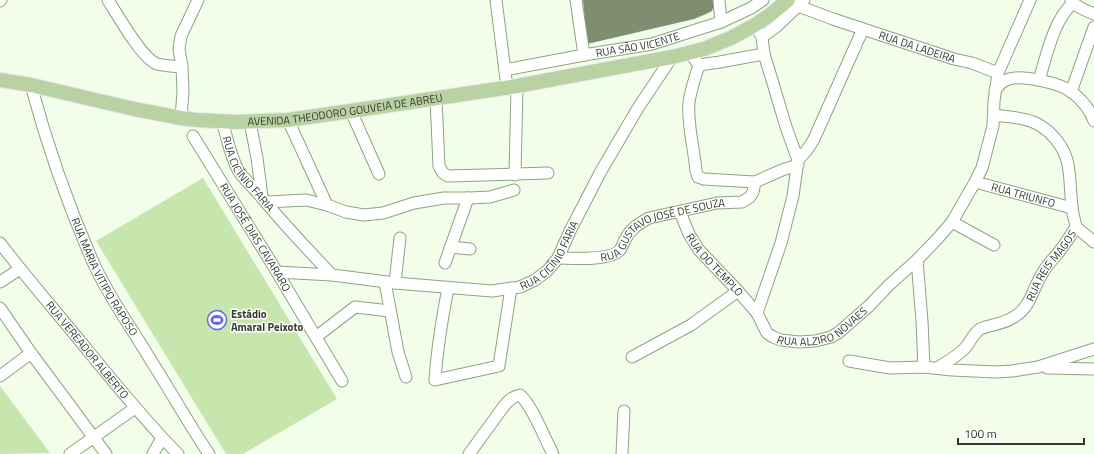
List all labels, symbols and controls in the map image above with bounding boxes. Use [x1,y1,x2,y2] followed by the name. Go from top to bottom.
[877,27,958,67] street label: RUA DA LADEIRA
[595,28,681,61] street label: RUA SÃO VICENTE
[247,89,444,130] street label: AVENIDA THEODORO GOUVEIA DE ABREU
[219,134,278,215] street label: RUA CICÍNIO FARIA
[990,179,1057,211] street label: RUA TRIUNFO
[216,180,295,295] street label: RUA JOSÉ DIAS CAVARARO
[599,195,726,265] street label: RUA GUSTAVO JOSÉ DE SOUZA
[67,215,142,339] street label: RUA MARIA VITIPO RAPOSO
[517,217,582,294] street label: RUA CICÍNIO FARIA
[1022,227,1080,304] street label: RUA REIS MAGOS
[682,230,747,300] street label: RUA DO TEMPLO
[42,298,133,402] street label: RUA VEREADOR ALBERTO
[775,303,871,350] street label: RUA ALZIRO NOVAES
[231,306,303,335] place label: Estádio Amaral Peixoto
[206,309,228,331] sports icon: Estádio Amaral Peixoto
[958,420,1084,446] scale bar
[964,424,997,443] text: 100 m

